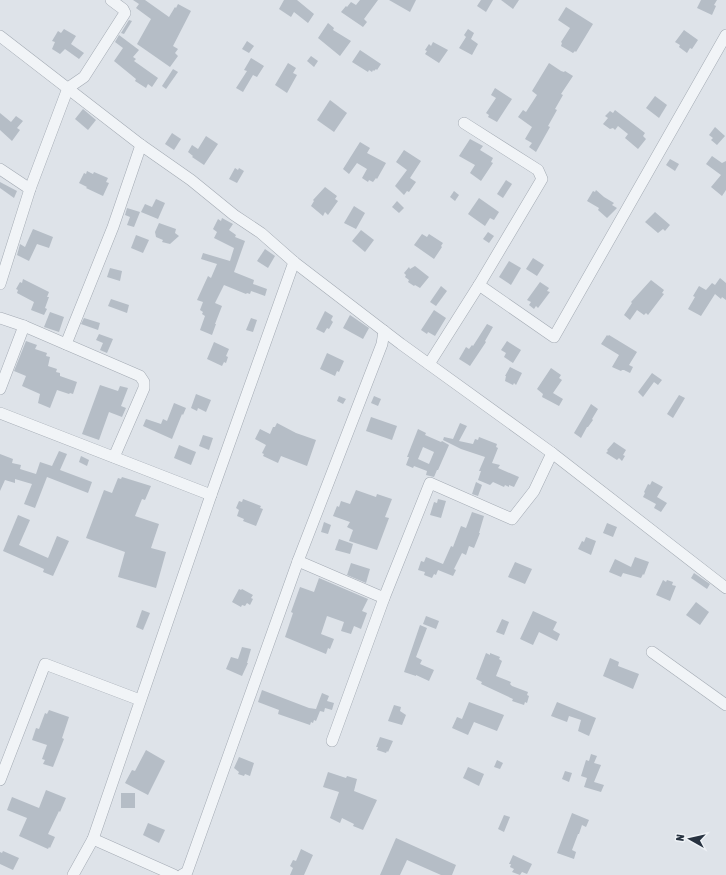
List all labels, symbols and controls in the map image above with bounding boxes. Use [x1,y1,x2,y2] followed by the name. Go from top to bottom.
[670,819,710,859] north arrow
[674,834,686,842] text: N

